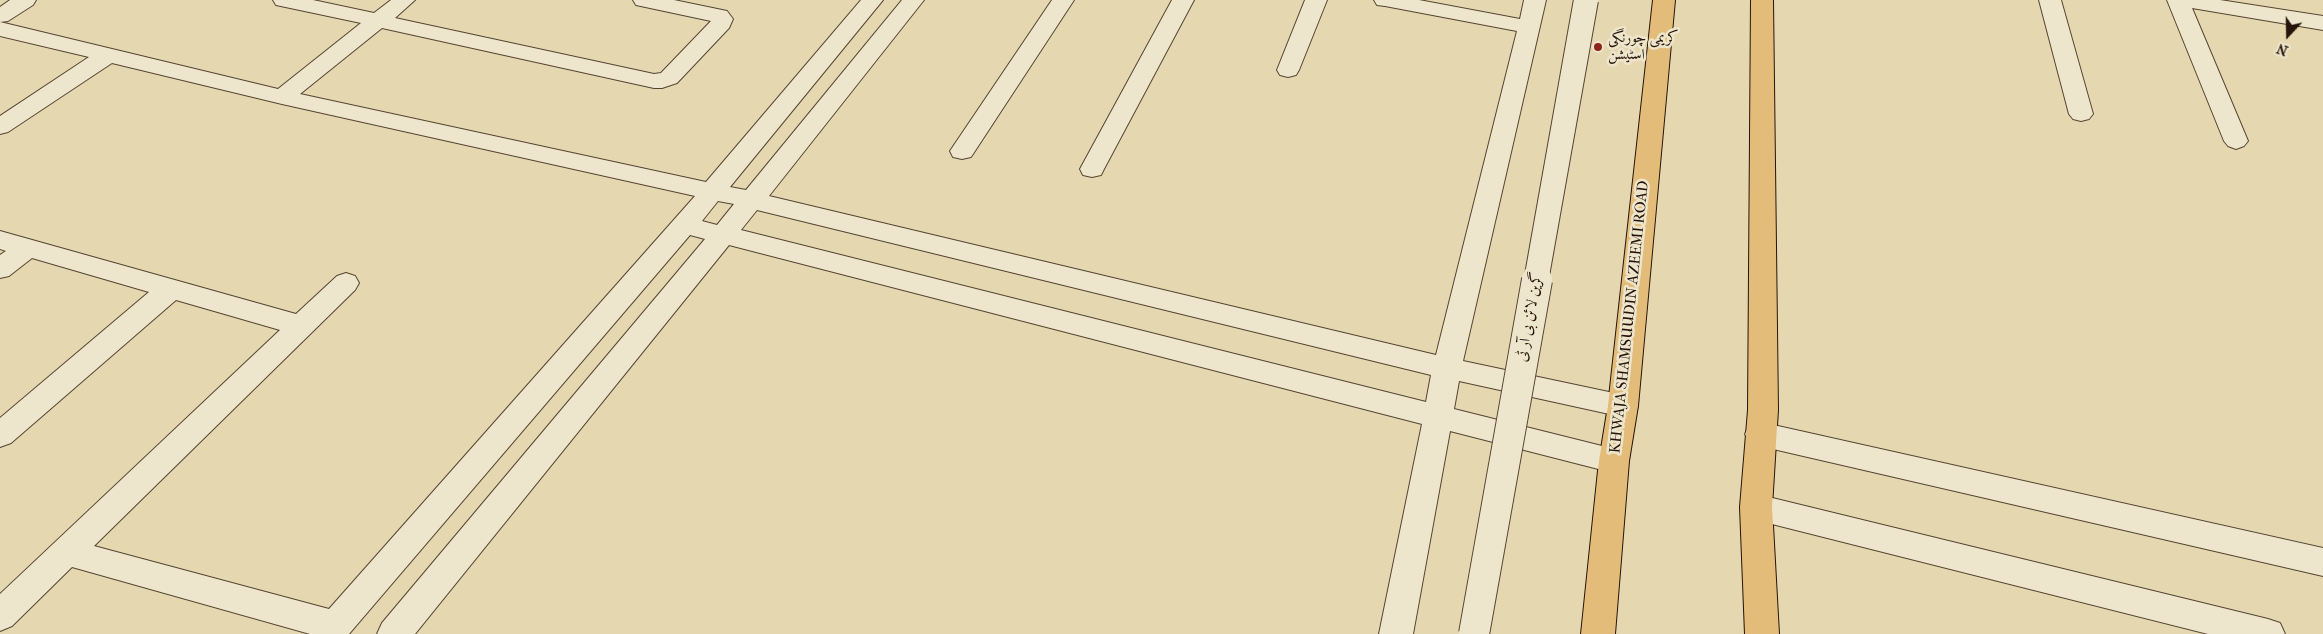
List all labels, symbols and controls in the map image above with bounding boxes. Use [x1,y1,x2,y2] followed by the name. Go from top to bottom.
[2263,10,2313,60] north arrow
[1608,29,1679,64] place label: کریمی چورنگی اسٹیشن
[2274,40,2290,59] text: N
[1592,41,1604,53] marker: کریمی چورنگی اسٹیشن
[1607,180,1653,454] street label: KHWAJA SHAMSUUDIN AZEEMI ROAD
[1513,271,1547,363] street label: گرین لائن بی آر ٹی

